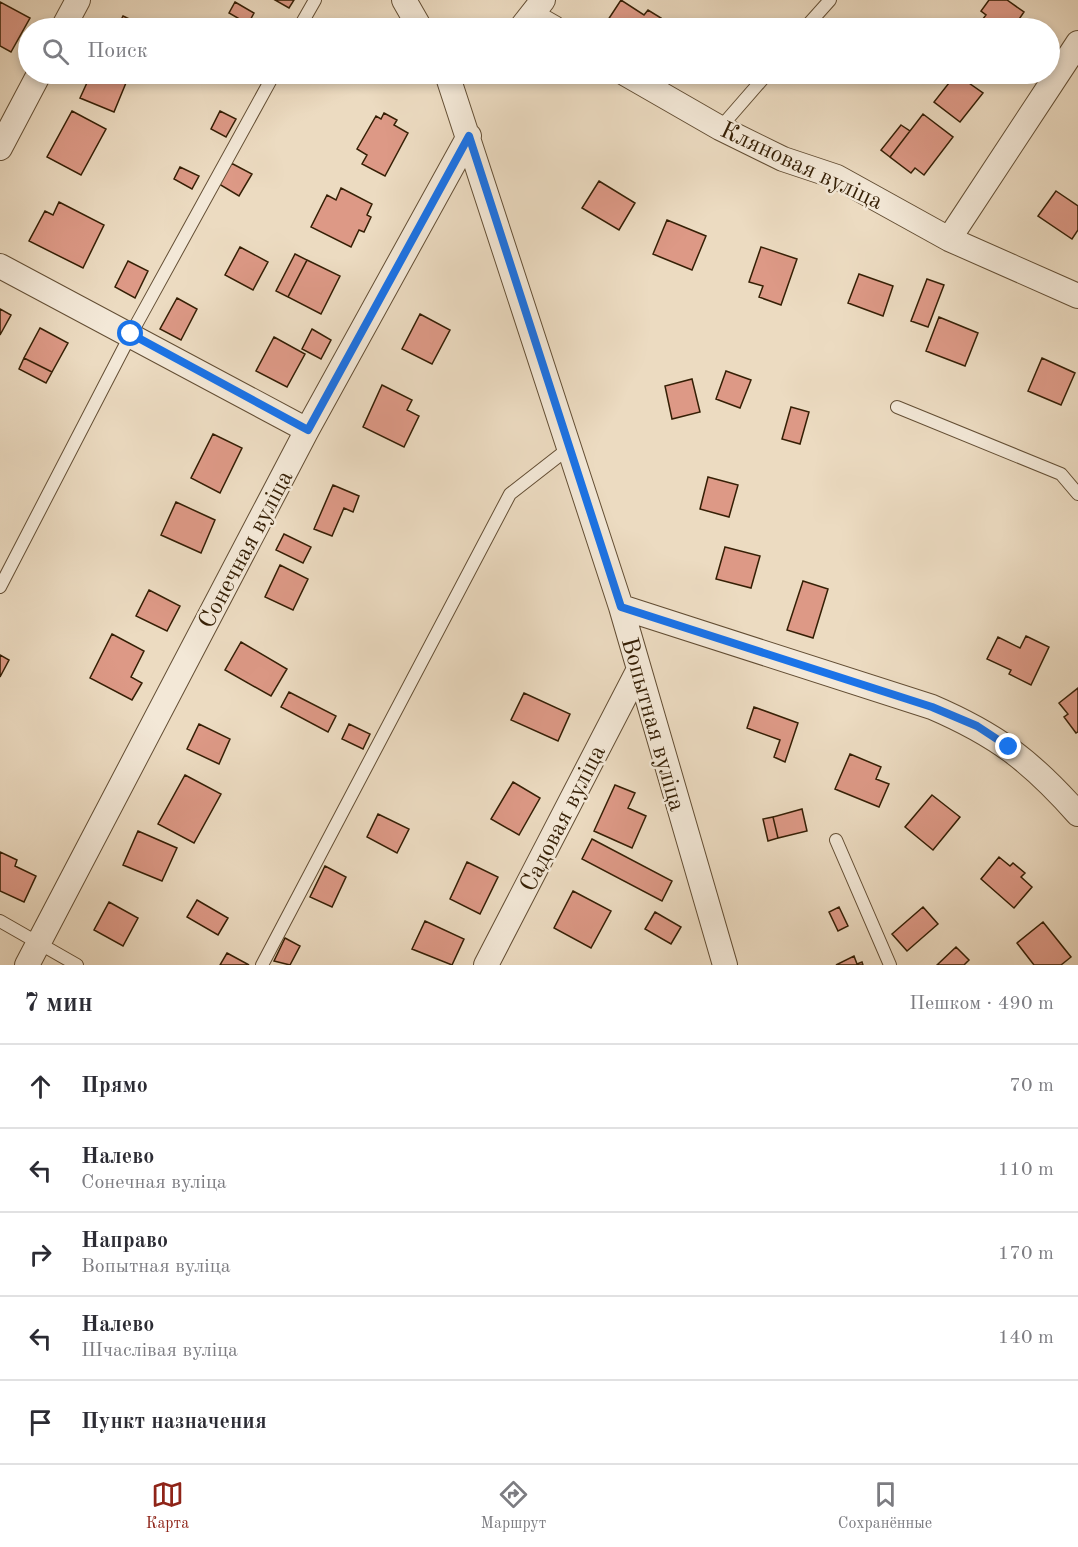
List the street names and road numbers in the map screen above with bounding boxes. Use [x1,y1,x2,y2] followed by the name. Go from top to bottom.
[716,119,886,215] street label: Кляновая вуліца
[195,467,298,633] street label: Сонечная вуліца
[616,635,688,814] street label: Вопытная вуліца
[517,742,611,896] street label: Садовая вуліца

